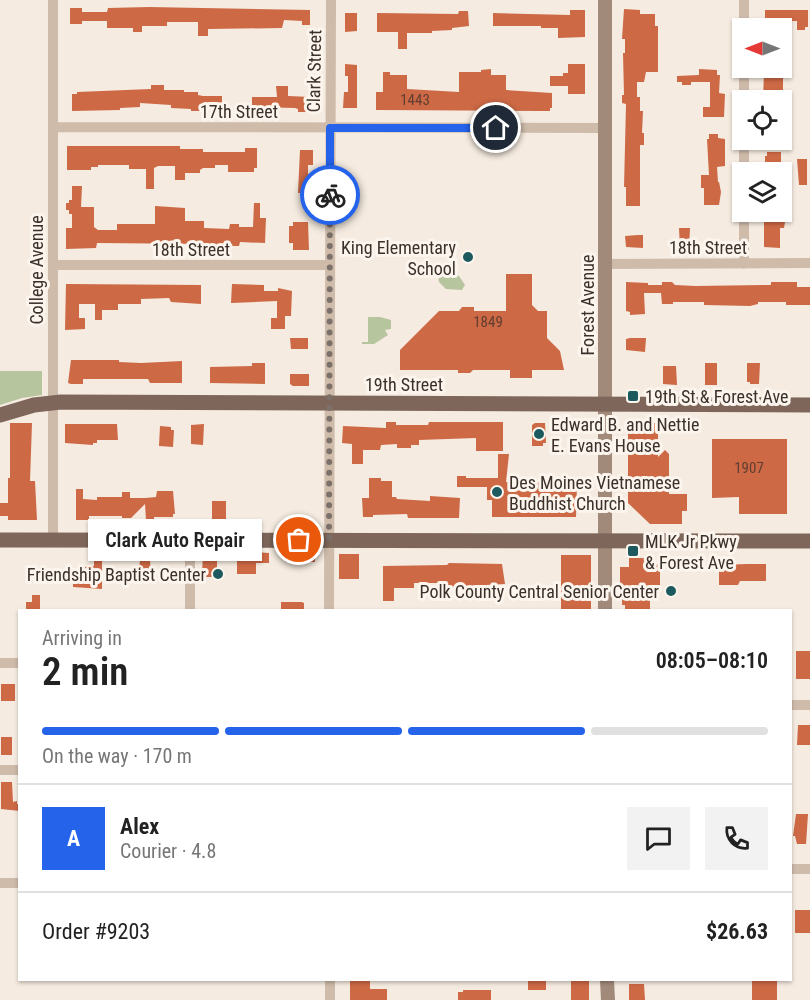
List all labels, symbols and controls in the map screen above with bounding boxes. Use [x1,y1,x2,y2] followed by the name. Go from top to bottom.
[732,18,792,78] north arrow
[732,18,792,222] map controls
[303,29,325,113] street label: Clark Street
[732,90,792,150] button: locate
[400,91,430,109] house number: 1443
[200,101,278,122] street label: 17th Street
[470,102,521,153] pin
[479,111,512,144] icon: home
[732,162,792,222] button: layers
[300,165,360,225] courier
[314,179,347,212] icon: bike
[26,215,47,325] street label: College Avenue
[341,237,456,279] place label: King Elementary School
[669,237,747,258] street label: 18th Street
[152,239,230,260] street label: 18th Street
[461,250,475,264] marker: King Elementary School
[577,255,598,355] street label: Forest Avenue
[473,313,503,331] house number: 1849
[365,374,443,395] street label: 19th Street
[645,386,789,407] place label: 19th St & Forest Ave
[626,389,640,403] marker: 19th St & Forest Ave
[551,414,699,456] place label: Edward B. and Nettie E. Evans House
[532,427,546,441] marker: Edward B. and Nettie E. Evans House
[734,459,764,477] house number: 1907
[509,472,680,514] place label: Des Moines Vietnamese Buddhist Church
[490,485,504,499] marker: Des Moines Vietnamese Buddhist Church
[273,514,324,565] pin
[89,519,263,561] callout: Clark Auto Repair
[282,523,315,556] icon: bag
[105,528,245,552] text: Clark Auto Repair
[645,531,737,573] place label: MLK Jr Pkwy & Forest Ave
[626,544,640,558] marker: MLK Jr Pkwy & Forest Ave
[27,564,207,585] place label: Friendship Baptist Center
[211,567,225,581] marker: Friendship Baptist Center
[420,581,660,602] place label: Polk County Central Senior Center
[664,584,678,598] marker: Polk County Central Senior Center
[42,626,122,650] text: Arriving in
[656,648,768,673] text: 08:05–08:10
[42,649,128,695] text: 2 min
[42,744,192,768] text: On the way · 170 m
[627,807,690,870] button: chat
[705,807,768,870] button: phone
[120,814,159,839] text: Alex
[67,826,80,851] text: A
[120,839,216,863] text: Courier · 4.8
[42,919,150,944] text: Order #9203
[706,919,768,944] text: $26.63

